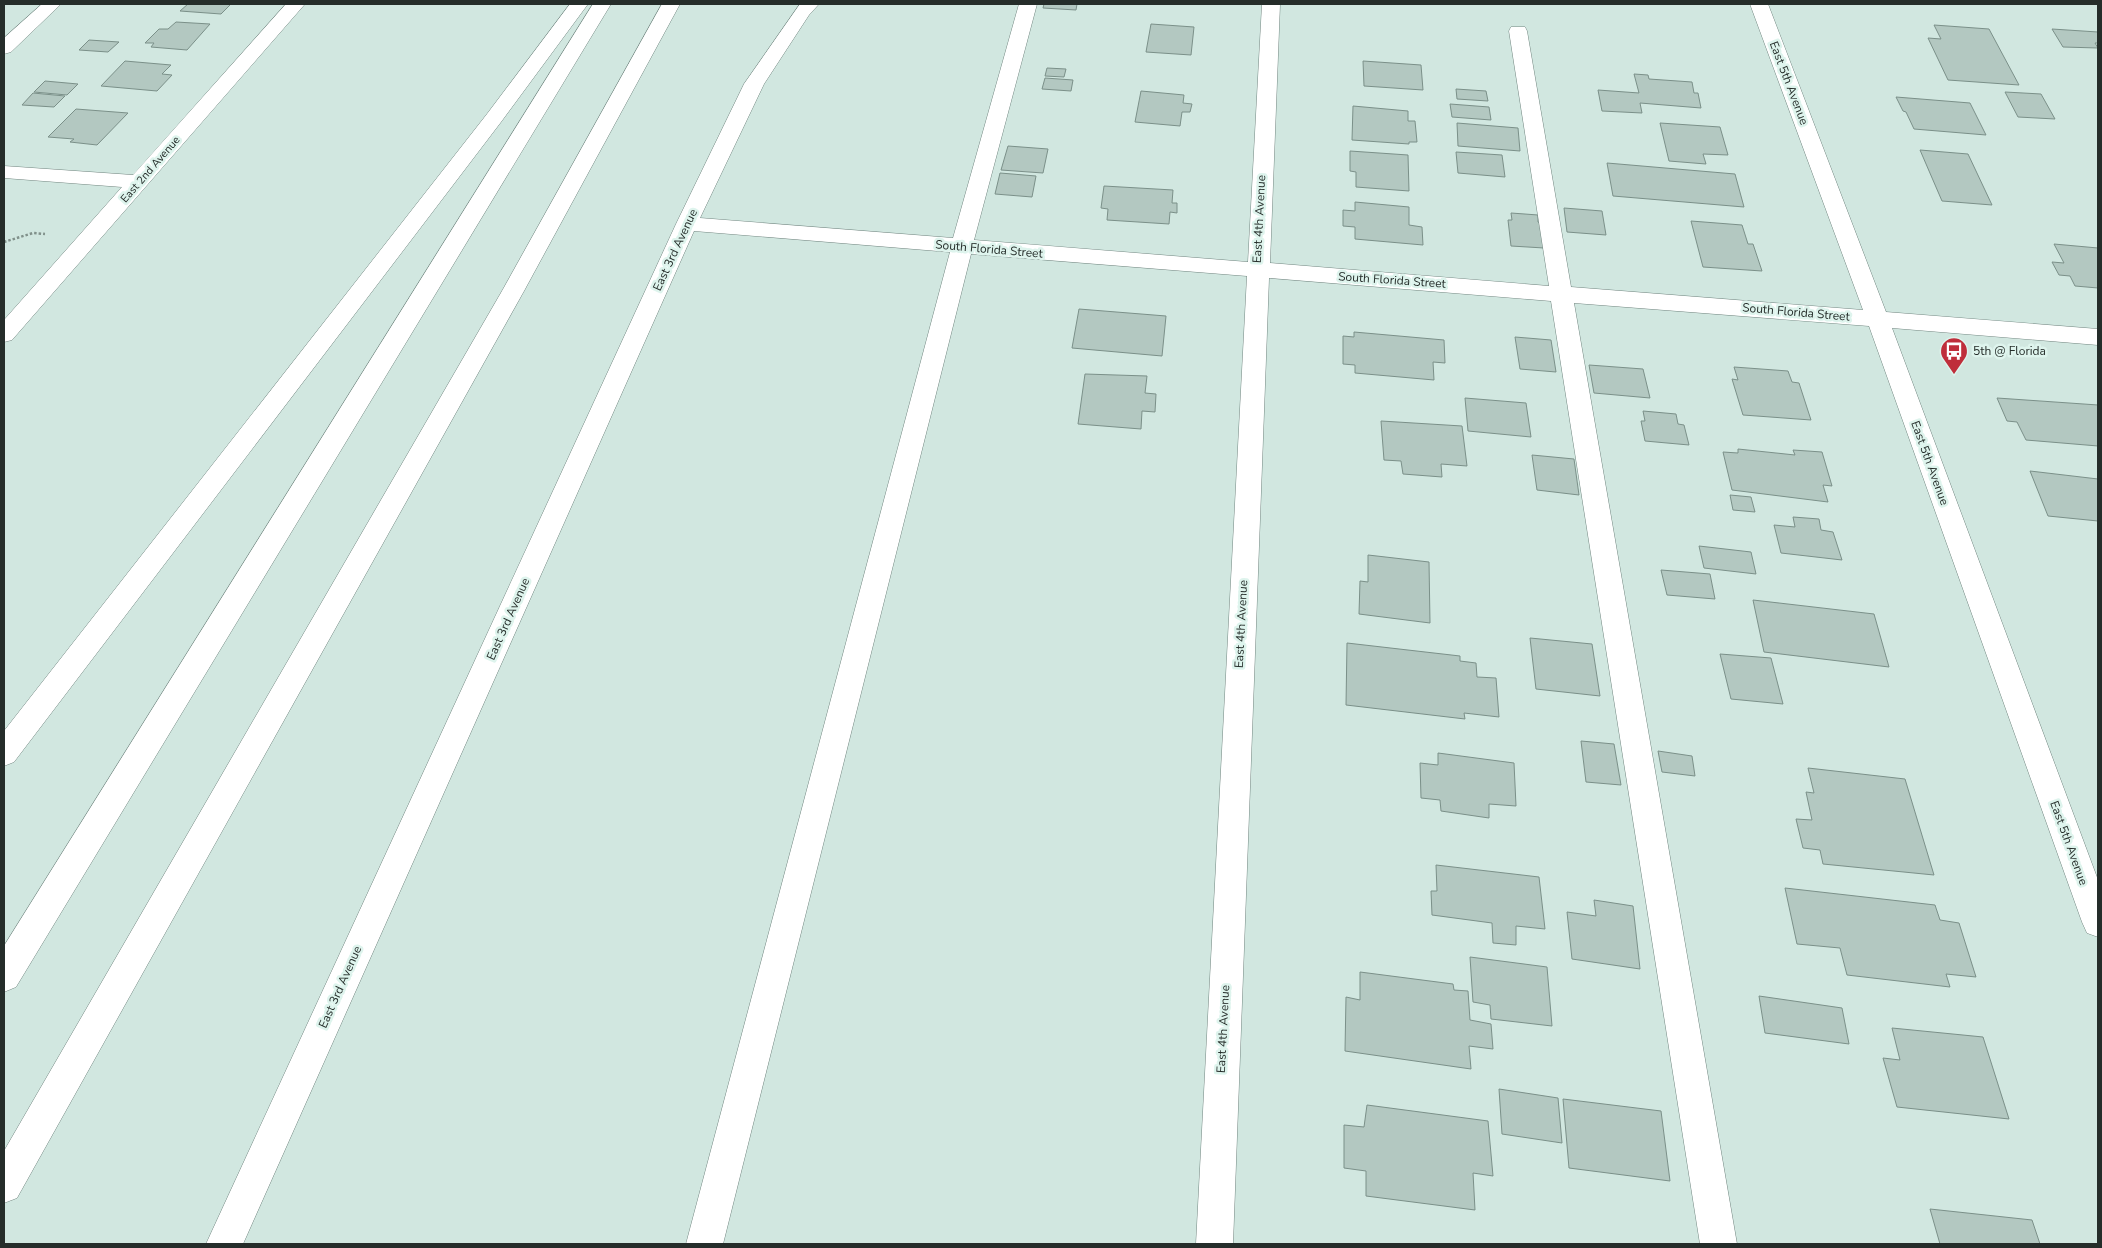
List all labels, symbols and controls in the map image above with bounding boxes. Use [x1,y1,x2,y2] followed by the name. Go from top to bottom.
[1766,39,1812,127] street label: East 5th Avenue
[117,133,184,206] street label: East 2nd Avenue
[1249,174,1269,264] street label: East 4th Avenue
[649,206,701,294] street label: East 3rd Avenue
[935,236,1044,262] street label: South Florida Street
[1338,268,1447,292] street label: South Florida Street
[1742,299,1851,325] street label: South Florida Street
[1939,336,1969,375] bus stop icon: 5th @ Florida
[1973,343,2046,359] place label: 5th @ Florida
[1907,419,1953,507] street label: East 5th Avenue
[483,575,533,663] street label: East 3rd Avenue
[1231,579,1251,669] street label: East 4th Avenue
[2046,799,2092,887] street label: East 5th Avenue
[315,943,365,1031] street label: East 3rd Avenue
[1213,984,1233,1074] street label: East 4th Avenue

